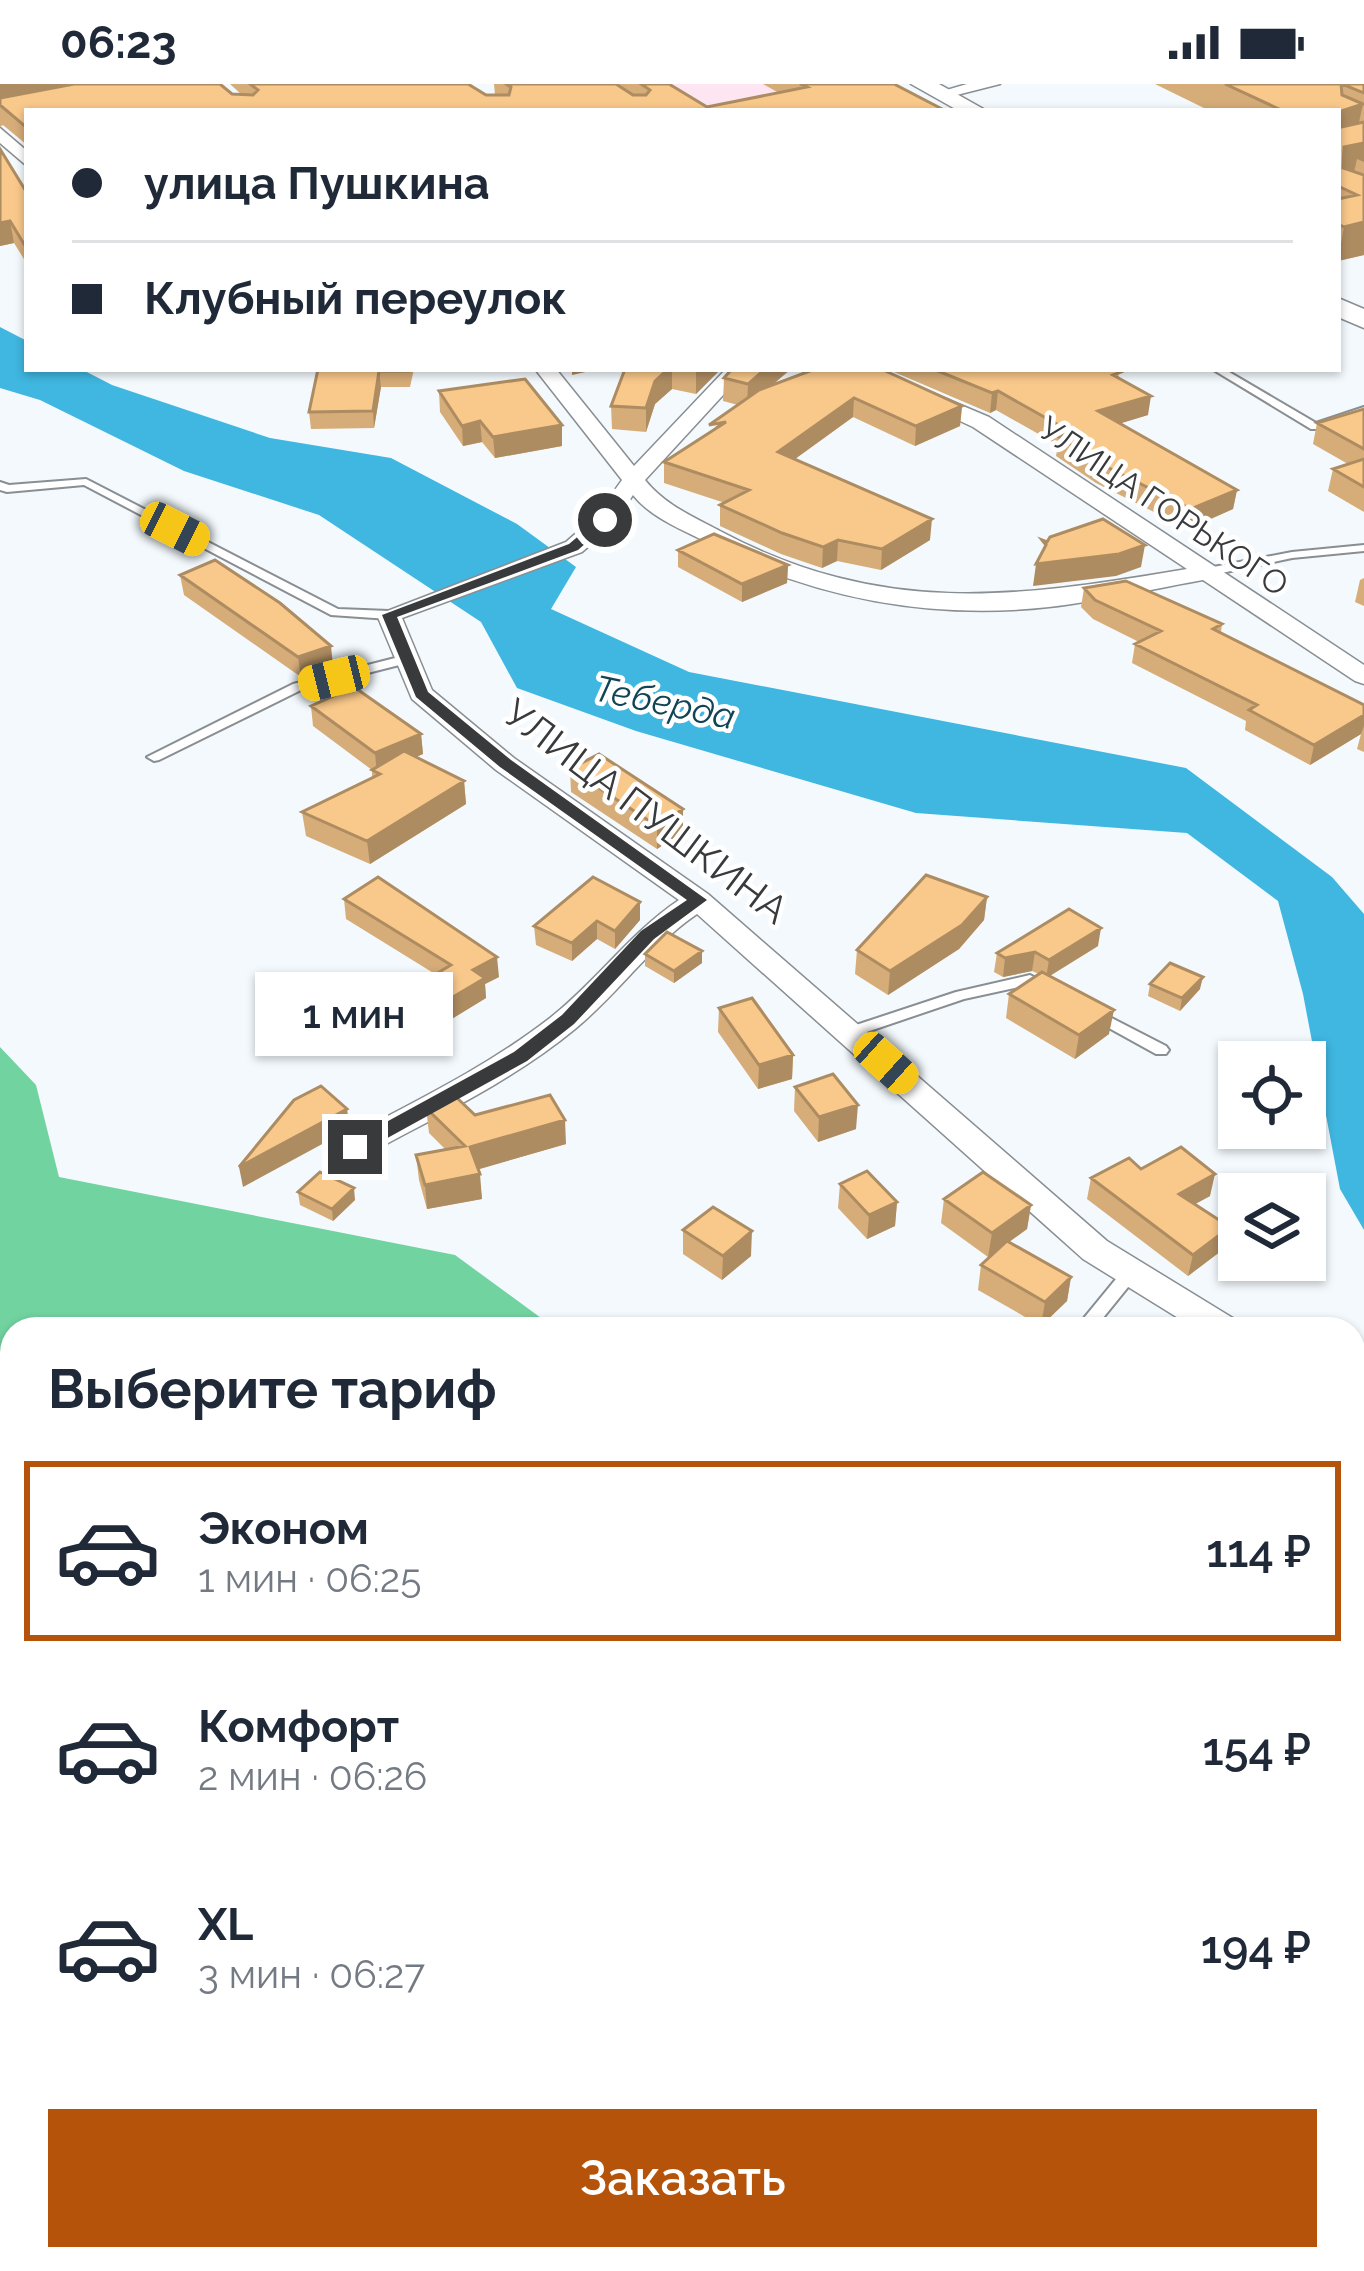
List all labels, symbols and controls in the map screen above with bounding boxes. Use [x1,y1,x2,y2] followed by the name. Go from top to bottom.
[60,16,177,69] text: 06:23
[144,157,490,210] text: улица Пушкина
[144,272,567,325] text: Клубный переулок
[1032,409,1296,604] street label: УЛИЦА ГОРЬКОГО
[578,493,632,547] route start
[135,497,215,561] car
[295,652,373,704] car
[591,667,739,737] water label: Теберда
[495,689,797,933] street label: УЛИЦА ПУШКИНА
[256,973,454,1057] callout: 1 мин
[303,991,405,1037] text: 1 мин
[847,1026,925,1100] car
[1218,1041,1326,1281] map controls
[1218,1041,1326,1149] button: locate
[328,1120,382,1174] route end
[1218,1173,1326,1281] button: layers
[48,1357,496,1421] text: Выберите тариф
[54,1497,162,1605] icon: car
[198,1502,369,1555] text: Эконом
[1206,1525,1311,1578] text: 114 ₽
[198,1555,421,1601] text: 1 мин · 06:25
[54,1695,162,1803] icon: car
[198,1700,399,1753] text: Комфорт
[1203,1723,1311,1776] text: 154 ₽
[198,1753,427,1799] text: 2 мин · 06:26
[54,1893,162,2001] icon: car
[198,1898,253,1951] text: XL
[1201,1921,1311,1974] text: 194 ₽
[198,1951,425,1997] text: 3 мин · 06:27
[48,2109,1317,2247] button: Заказать

